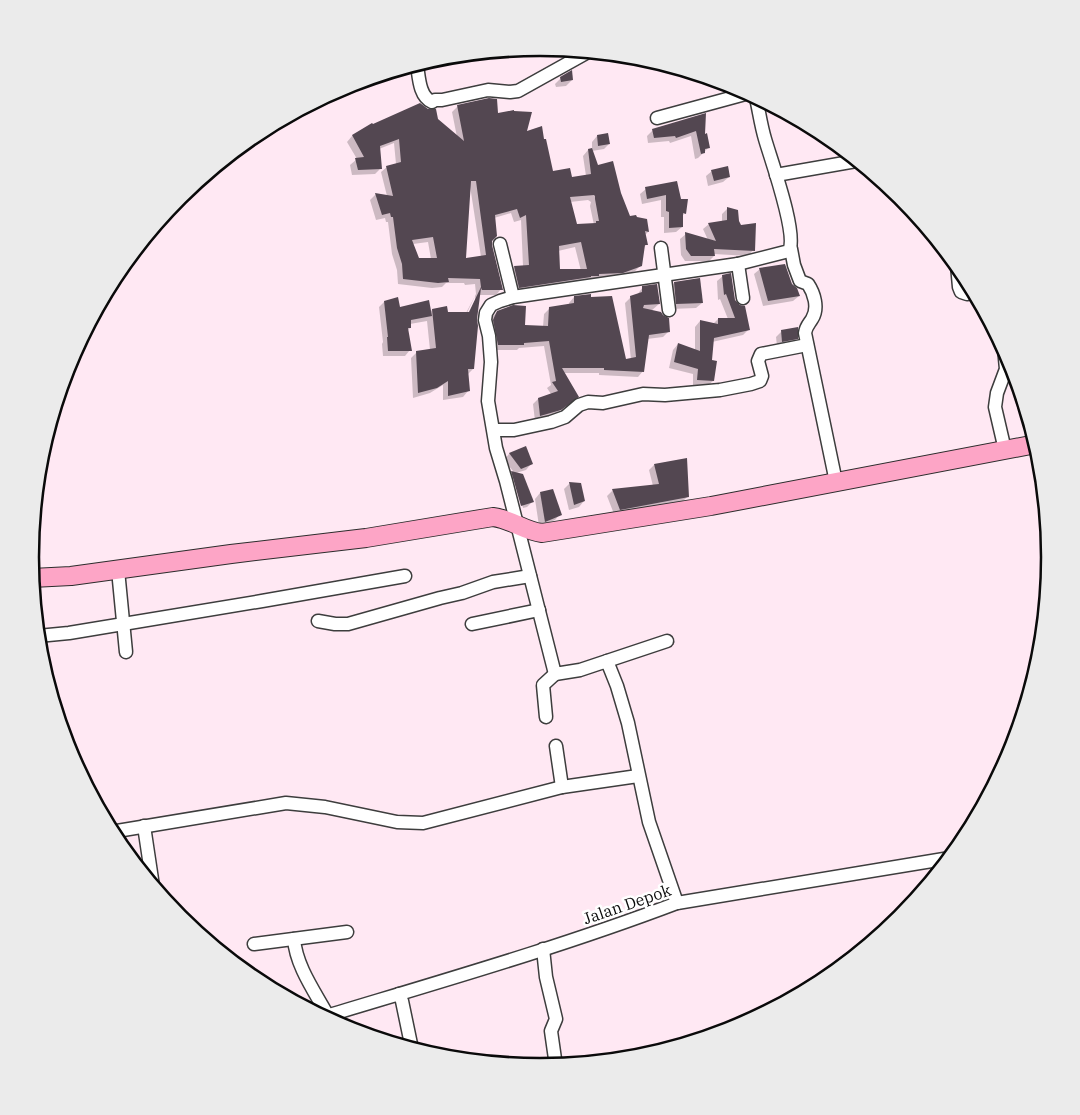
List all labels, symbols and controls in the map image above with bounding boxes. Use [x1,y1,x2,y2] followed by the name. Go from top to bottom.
[580,879,674,928] street label: Jalan Depok

